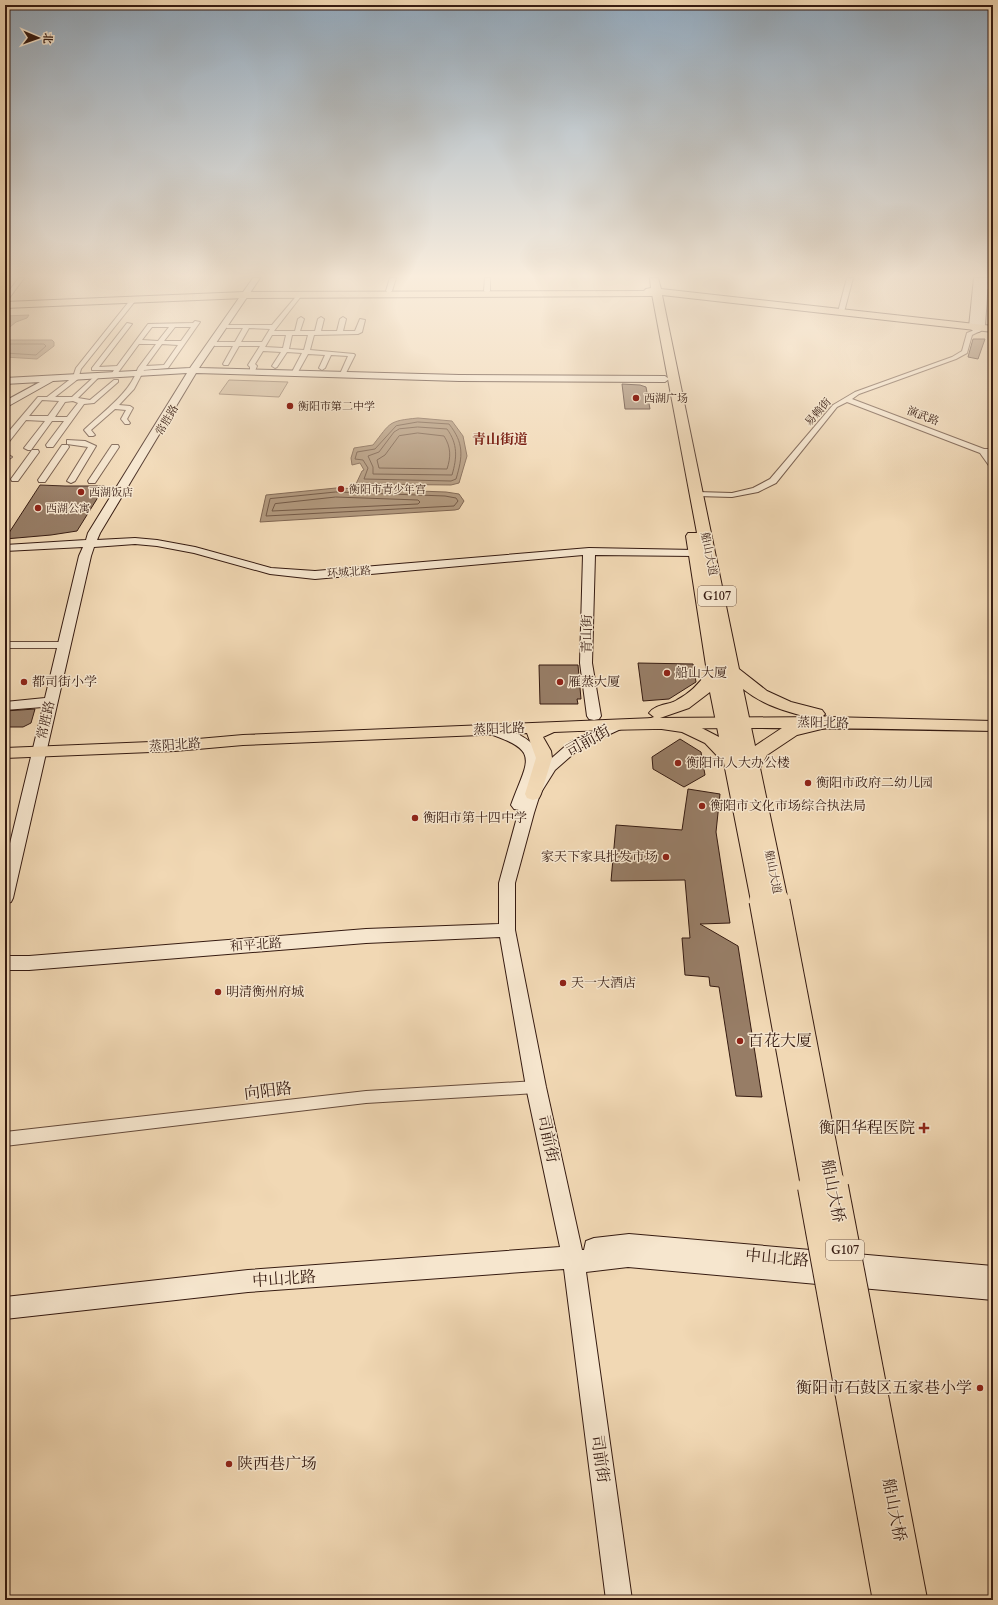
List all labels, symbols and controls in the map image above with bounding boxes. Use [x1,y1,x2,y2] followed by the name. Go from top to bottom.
[18,18,58,58] north arrow
[40,33,55,44] text: 北
[644,391,688,406] place label: 西湖广场
[631,393,641,403] marker: 西湖广场
[802,395,834,429] street label: 易赖街
[298,399,375,414] place label: 衡阳市第二中学
[285,401,295,411] marker: 衡阳市第二中学
[152,402,182,438] street label: 常胜路
[905,403,941,429] street label: 演武路
[472,430,528,449] district label: 青山街道
[349,482,426,497] place label: 衡阳市青少年宫
[336,484,346,494] marker: 衡阳市青少年宫
[89,485,133,500] place label: 西湖饭店
[76,487,86,497] marker: 西湖饭店
[46,501,90,516] place label: 西湖公寓
[33,503,43,513] marker: 西湖公寓
[697,531,721,577] street label: 船山大道
[327,563,371,581] street label: 环城北路
[698,586,736,606] road number: G107
[578,614,596,654] street label: 青山街
[675,664,727,682] place label: 船山大厦
[662,668,672,678] marker: 船山大厦
[32,673,97,691] place label: 都司街小学
[568,673,620,691] place label: 雁蒸大厦
[19,677,29,687] marker: 都司街小学
[555,677,565,687] marker: 雁蒸大厦
[33,699,59,741] street label: 常胜路
[797,714,849,732] street label: 蒸阳北路
[473,719,525,739] street label: 蒸阳北路
[562,720,614,762] street label: 司前街
[148,734,202,756] street label: 蒸阳北路
[686,754,790,772] place label: 衡阳市人大办公楼
[673,758,683,768] marker: 衡阳市人大办公楼
[816,774,933,792] place label: 衡阳市政府二幼儿园
[803,778,813,788] marker: 衡阳市政府二幼儿园
[710,797,866,815] place label: 衡阳市文化市场综合执法局
[697,801,707,811] marker: 衡阳市文化市场综合执法局
[423,809,527,827] place label: 衡阳市第十四中学
[410,813,420,823] marker: 衡阳市第十四中学
[541,848,658,866] place label: 家天下家具批发市场
[761,849,785,895] street label: 船山大道
[661,852,671,862] marker: 家天下家具批发市场
[229,934,283,956] street label: 和平北路
[571,974,636,992] place label: 天一大酒店
[558,978,568,988] marker: 天一大酒店
[226,983,304,1001] place label: 明清衡州府城
[213,987,223,997] marker: 明清衡州府城
[748,1030,812,1052] place label: 百花大厦
[735,1036,745,1046] marker: 百花大厦
[243,1077,293,1105] street label: 向阳路
[532,1113,564,1165] street label: 司前街
[819,1117,915,1139] place label: 衡阳华程医院
[918,1122,930,1134] marker: 衡阳华程医院
[816,1157,850,1225] street label: 船山大桥
[826,1240,864,1260] road number: G107
[744,1244,810,1272] street label: 中山北路
[251,1266,317,1292] street label: 中山北路
[796,1377,972,1399] place label: 衡阳市石鼓区五家巷小学
[975,1383,985,1393] marker: 衡阳市石鼓区五家巷小学
[586,1434,614,1484] street label: 司前街
[237,1453,317,1475] place label: 陕西巷广场
[224,1459,234,1469] marker: 陕西巷广场
[877,1476,911,1544] street label: 船山大桥

